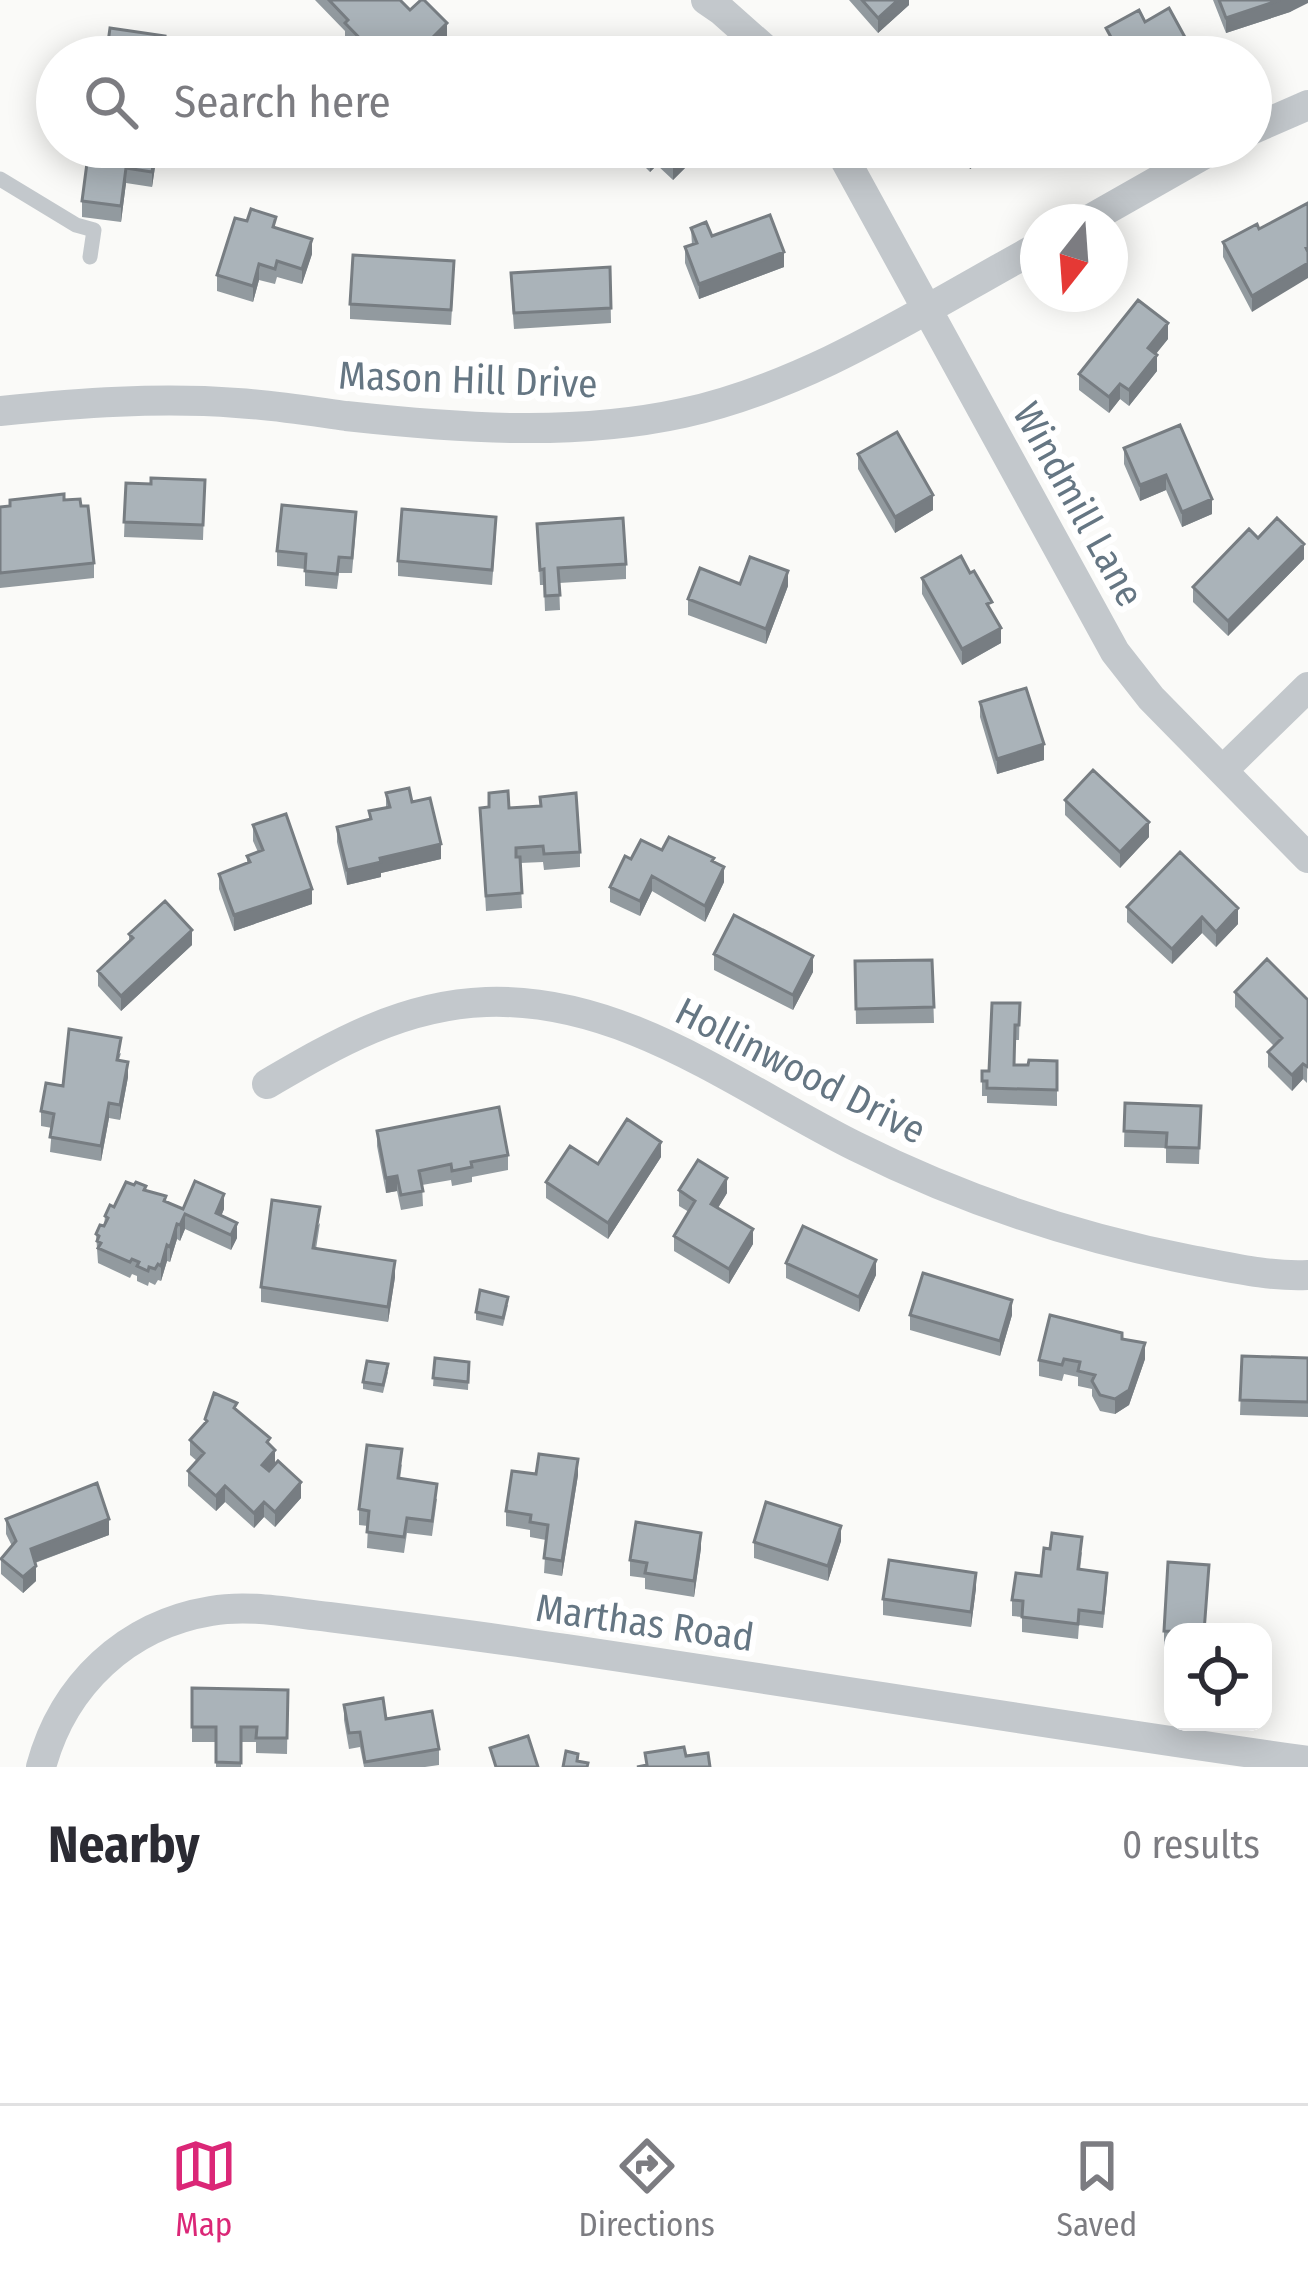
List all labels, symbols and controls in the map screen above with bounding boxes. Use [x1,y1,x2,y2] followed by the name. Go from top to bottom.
[36,36,1272,168] search box
[78,69,144,135] icon: search
[174,75,391,129] text: Search here
[1020,204,1128,312] north arrow
[338,352,598,408] street label: Mason Hill Drive
[1003,394,1153,614] street label: Windmill Lane
[668,988,933,1154] street label: Hollinwood Drive
[533,1585,757,1661] street label: Marthas Road
[1164,1623,1272,1731] map controls
[1164,1623,1272,1731] button: locate
[48,1814,200,1876] text: Nearby
[1122,1822,1260,1868] text: 0 results
[171,2133,237,2245] tab: Map
[578,2133,715,2245] tab: Directions
[1057,2133,1137,2245] tab: Saved

